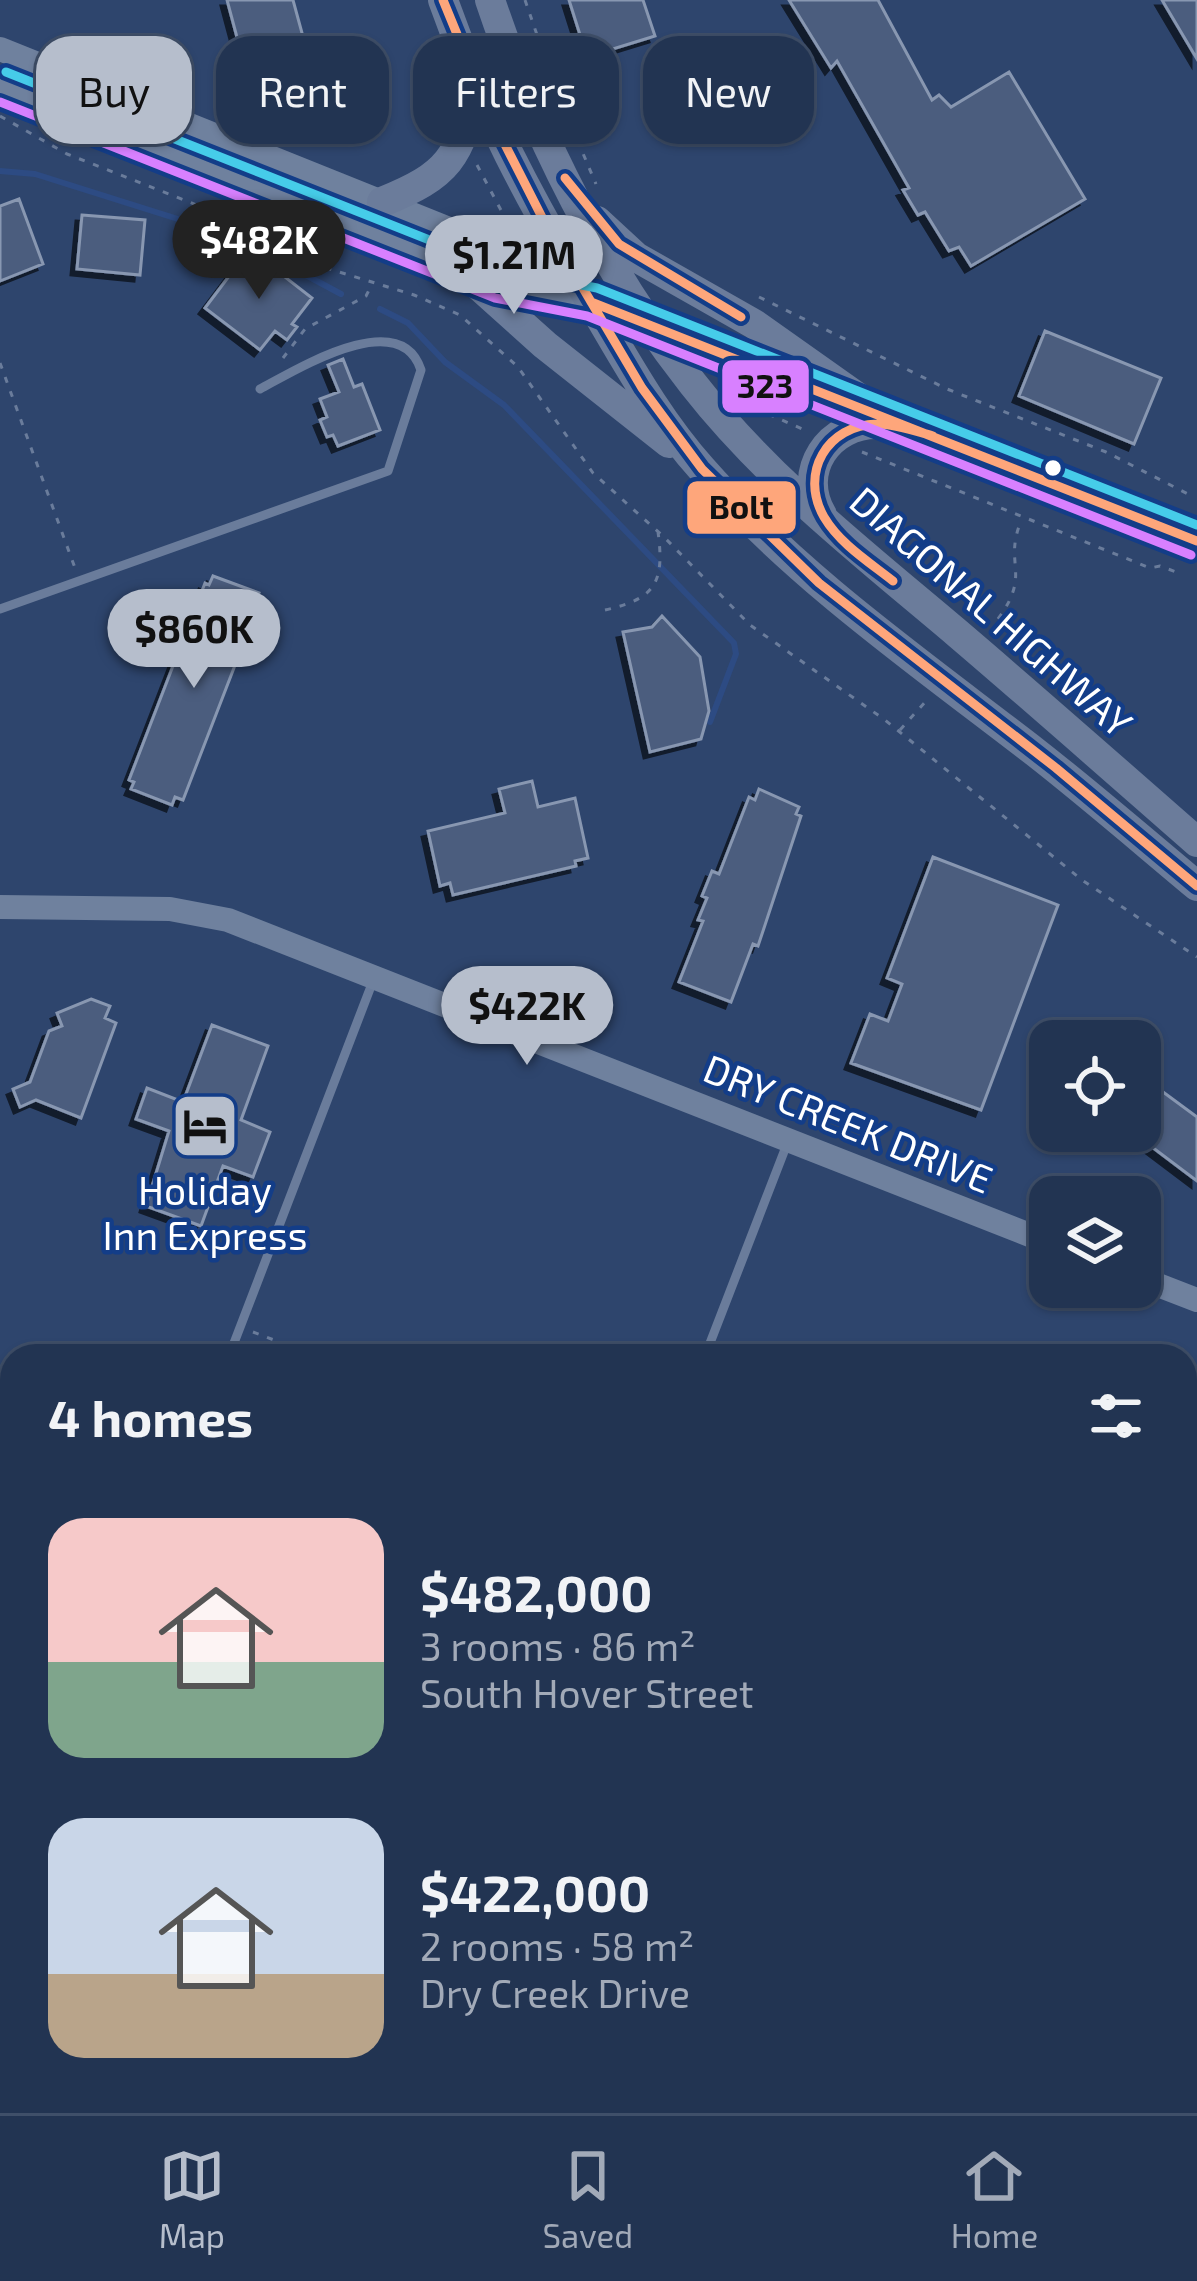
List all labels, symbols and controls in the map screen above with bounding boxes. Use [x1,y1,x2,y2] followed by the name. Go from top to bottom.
[36,36,192,144] chip: Buy
[216,36,389,144] chip: Rent
[413,36,619,144] chip: Filters
[643,36,814,144] chip: New
[175,200,343,302] pin: $482K
[199,215,319,262] text: $482K
[416,215,612,317] pin: $1.21M
[452,230,576,277] text: $1.21M
[720,358,811,415] line badge: 323
[737,365,793,405] text: 323
[1042,457,1064,479] unlabelled marker
[842,476,1142,746] street label: DIAGONAL HIGHWAY
[685,479,798,536] line badge: Bolt
[709,486,773,526] text: Bolt
[110,589,278,691] pin: $860K
[134,604,254,651] text: $860K
[443,966,611,1068] pin: $422K
[468,981,586,1028] text: $422K
[1029,1020,1161,1308] map controls
[1029,1020,1161,1152] button: locate
[698,1043,1000,1202] street label: DRY CREEK DRIVE
[170,1091,240,1161] hotel icon: Holiday Inn Express
[103,1166,307,1258] place label: Holiday Inn Express
[1029,1176,1161,1308] button: layers
[1083,1383,1149,1449] icon: filters
[48,1386,253,1447] text: 4 homes
[420,1561,652,1622] text: $482,000
[144,1566,288,1710] icon: home
[420,1622,695,1669] text: 3 rooms · 86 m²
[420,1669,754,1716] text: South Hover Street
[420,1861,650,1922] text: $422,000
[144,1866,288,2010] icon: home
[420,1922,694,1969] text: 2 rooms · 58 m²
[420,1969,690,2016] text: Dry Creek Drive
[159,2143,225,2255] tab: Map
[543,2143,633,2255] tab: Saved
[951,2143,1038,2255] tab: Home

